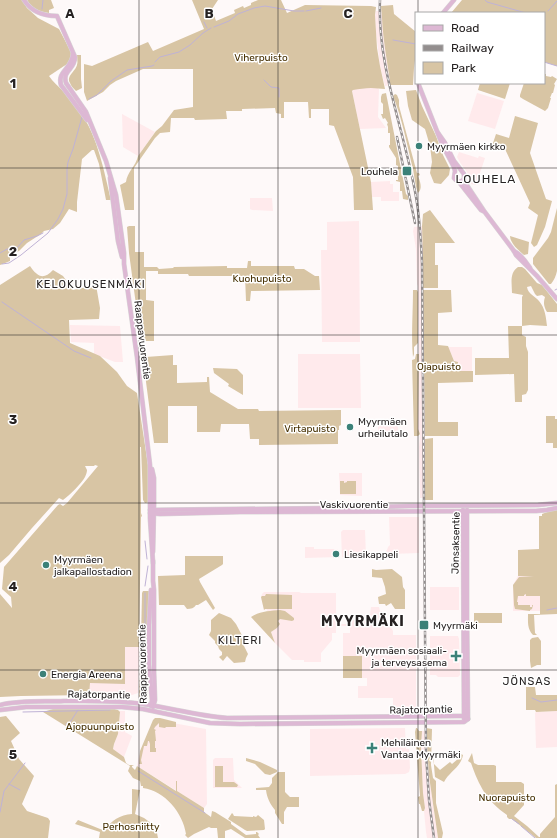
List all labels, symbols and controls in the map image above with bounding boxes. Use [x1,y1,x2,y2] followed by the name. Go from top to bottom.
[65,6,75,21] text: A
[204,6,214,21] text: B
[343,6,353,21] text: C
[415,12,545,84] legend
[451,21,479,35] text: Road
[451,41,494,55] text: Railway
[234,52,288,64] park label: Viherpuisto
[451,61,477,75] text: Park
[10,76,16,91] text: 1
[414,141,424,151] marker: Myyrmäen kirkko
[427,141,506,153] place label: Myyrmäen kirkko
[401,165,413,177] marker: Louhela
[361,166,398,178] place label: Louhela
[456,172,516,186] district label: LOUHELA
[9,244,17,259] text: 2
[233,273,292,285] park label: Kuohupuisto
[36,278,146,291] district label: KELOKUUSENMÄKI
[131,300,153,381] street label: Raappavuorentie
[417,361,461,373] park label: Ojapuisto
[9,412,18,427] text: 3
[358,416,408,440] place label: Myyrmäen urheilutalo
[345,422,355,432] marker: Myyrmäen urheilutalo
[284,423,336,435] park label: Virtapuisto
[320,499,389,511] street label: Vaskivuorentie
[449,511,463,574] street label: Jönsaksentie
[331,549,341,559] marker: Liesikappeli
[344,549,398,561] place label: Liesikappeli
[53,554,132,578] place label: Myyrmäen jalkapallostadion
[41,560,51,570] marker: Myyrmäen jalkapallostadion
[9,579,18,594] text: 4
[321,612,405,630] district label: MYYRMÄKI
[418,619,430,631] marker: Myyrmäki
[433,620,478,632] place label: Myyrmäki
[136,624,150,704] street label: Raappavuorentie
[218,634,262,647] district label: KILTERI
[357,645,447,669] place label: Myyrmäen sosiaali- ja terveysasema
[450,650,462,662] marker: Myyrmäen sosiaali- ja terveysasema
[38,669,48,679] marker: Energia Areena
[51,669,122,681] place label: Energia Areena
[503,675,551,688] district label: JÖNSAS
[67,688,131,702] street label: Rajatorpantie
[389,703,453,717] street label: Rajatorpantie
[66,721,134,733] park label: Ajopuunpuisto
[381,737,461,761] place label: Mehiläinen Vantaa Myyrmäki
[366,742,378,754] marker: Mehiläinen Vantaa Myyrmäki
[9,747,17,762] text: 5
[478,792,536,804] park label: Nuorapuisto
[103,821,160,833] park label: Perhosniitty

